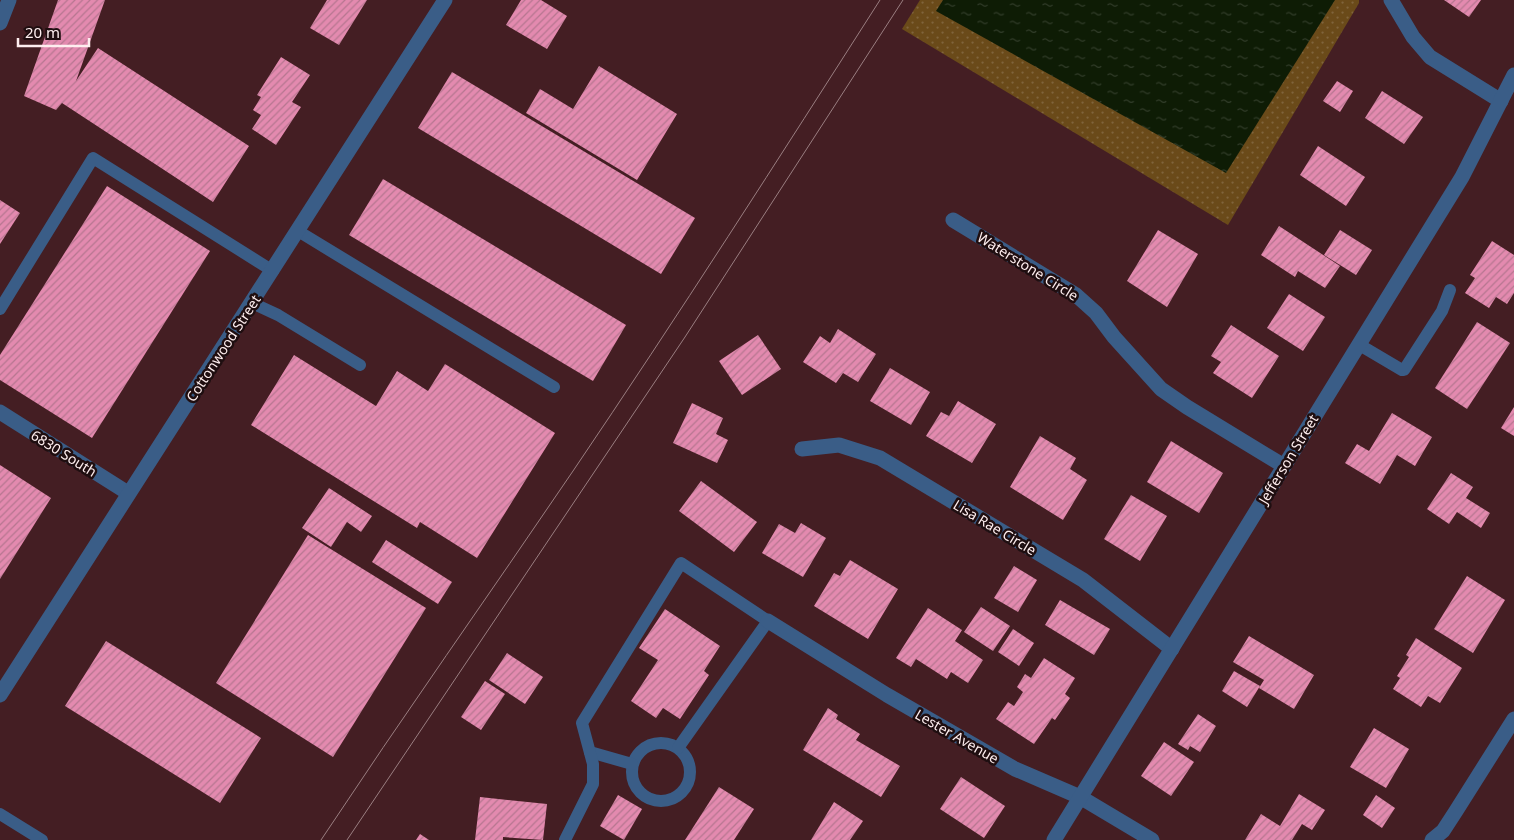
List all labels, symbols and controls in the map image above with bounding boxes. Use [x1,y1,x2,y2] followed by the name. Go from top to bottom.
[18,15,89,47] scale bar
[25,22,60,42] text: 20 m
[974,227,1082,305] street label: Waterstone Circle
[181,291,265,405] street label: Cottonwood Street
[1253,411,1322,509] street label: Jefferson Street
[28,425,100,481] street label: 6830 South
[950,495,1040,559] street label: Lisa Rae Circle
[912,704,1002,768] street label: Lester Avenue

